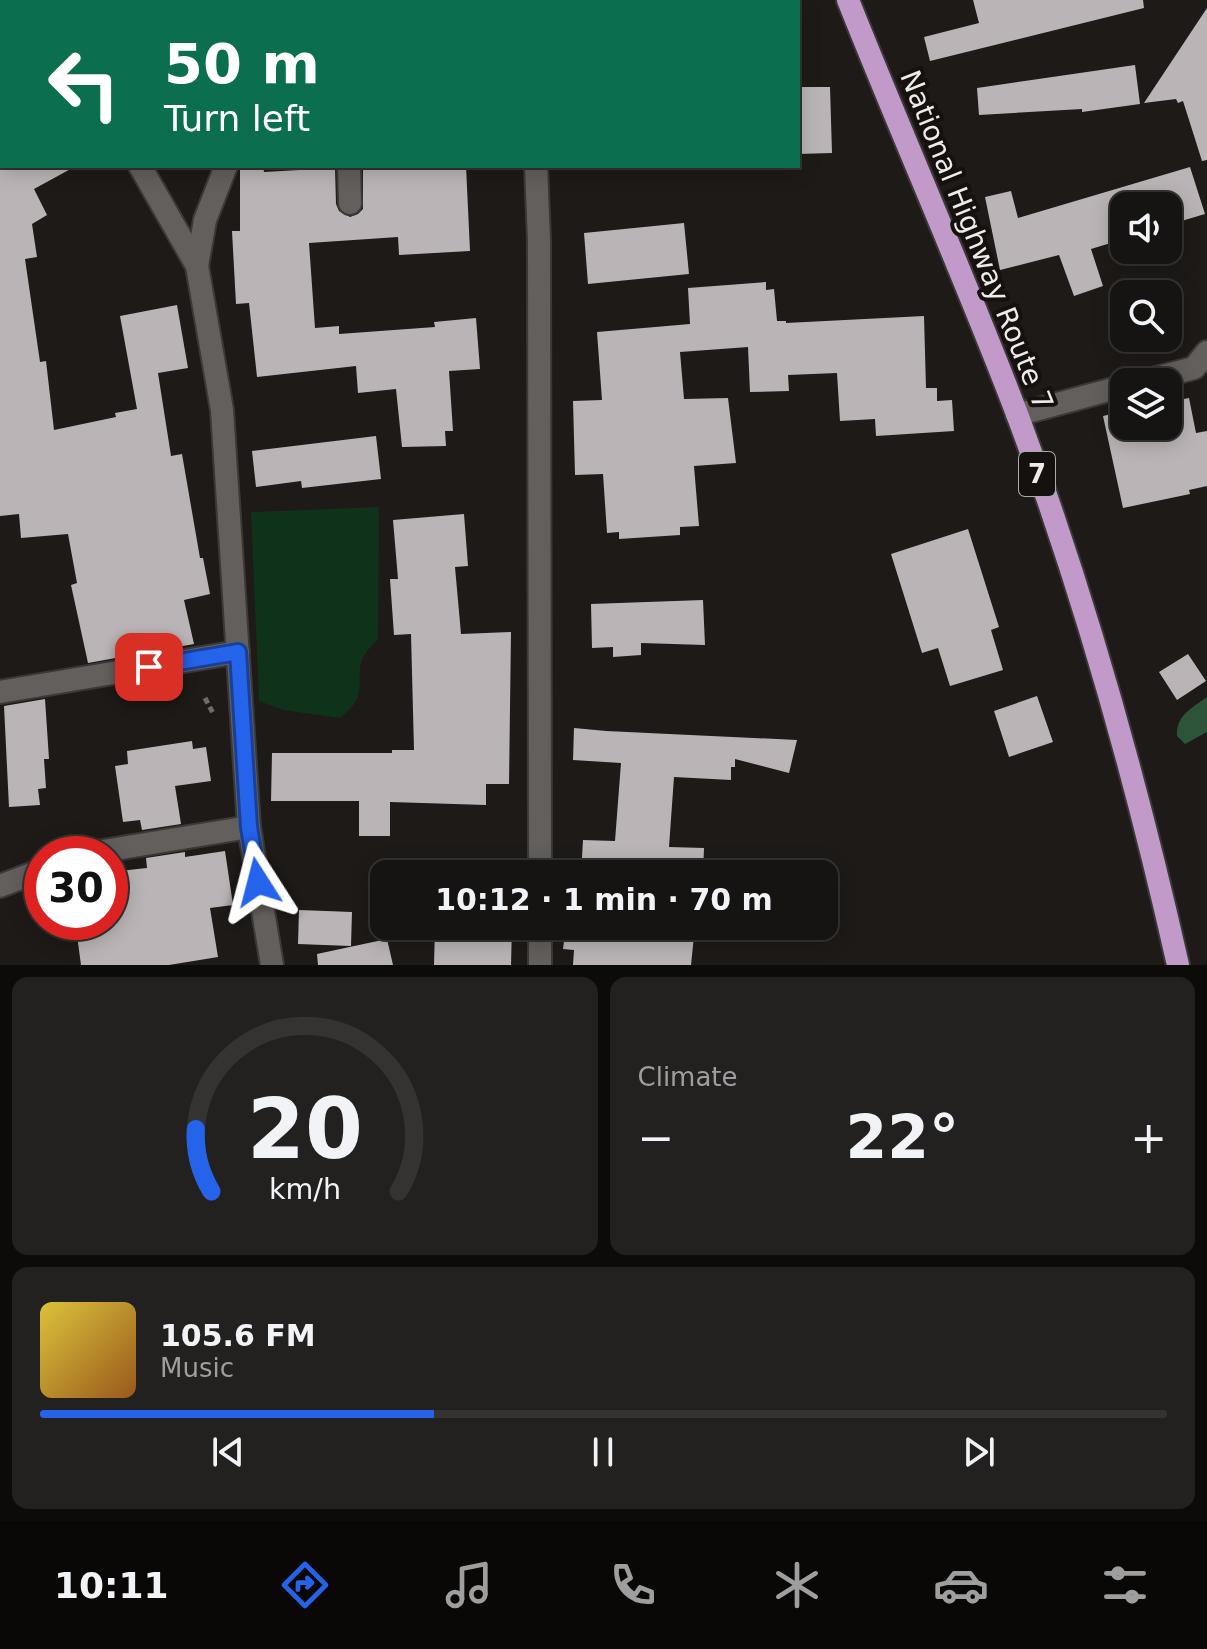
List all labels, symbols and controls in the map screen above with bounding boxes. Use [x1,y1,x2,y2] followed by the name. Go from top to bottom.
[164,31,320,96] text: 50 m
[32,32,136,136] icon: left
[893,66,1060,415] street label: National Highway Route 7
[164,98,310,139] text: Turn left
[1110,192,1182,440] map controls
[1110,192,1182,264] button: sound
[1110,280,1182,352] button: search
[1110,368,1182,440] button: layers
[1019,452,1055,496] road number: 7
[115,633,183,701] pin
[127,645,171,689] icon: arrive
[24,836,128,940] speed limit sign: 30
[216,840,300,924] position arrow
[435,882,773,917] text: 10:12 · 1 min · 70 m
[638,1062,738,1092] text: Climate
[247,1081,363,1178] text: 20
[846,1102,959,1172] text: 22°
[638,1112,674,1163] text: −
[1130,1112,1167,1163] text: +
[269,1172,341,1206] text: km/h
[160,1318,316,1353] text: 105.6 FM
[160,1353,234,1383] text: Music
[206,1430,250,1474] icon: previous
[581,1430,625,1474] icon: pause
[957,1430,1001,1474] icon: next
[277,1557,333,1613] icon: directions
[441,1557,497,1613] icon: music
[605,1557,661,1613] icon: phone
[769,1557,825,1613] icon: climate
[933,1557,989,1613] icon: car
[1097,1557,1153,1613] icon: filters
[54,1565,169,1606] text: 10:11

